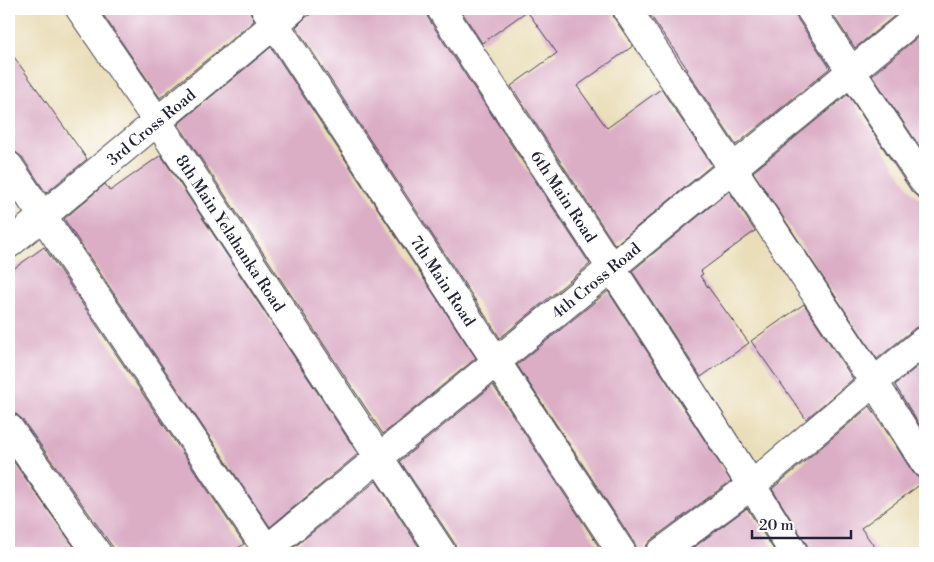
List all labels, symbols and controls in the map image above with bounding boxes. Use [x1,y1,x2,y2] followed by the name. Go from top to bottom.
[103,85,200,170] street label: 3rd Cross Road
[526,147,601,246] street label: 6th Main Road
[171,151,289,316] street label: 8th Main Yelahanka Road
[406,232,479,330] street label: 7th Main Road
[548,239,645,323] street label: 4th Cross Road
[752,507,850,539] scale bar
[759,516,794,535] text: 20 m

